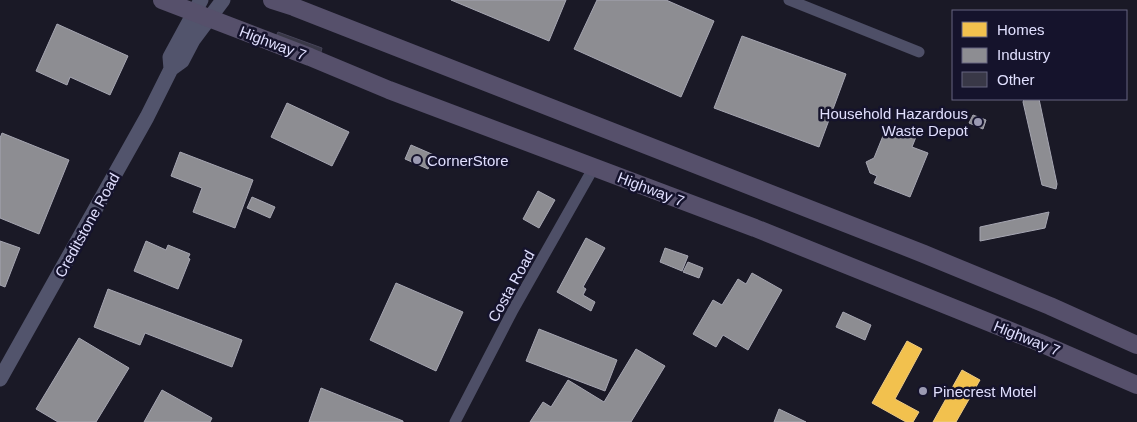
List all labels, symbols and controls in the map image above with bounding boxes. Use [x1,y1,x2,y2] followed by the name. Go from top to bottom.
[952,10,1127,100] legend
[997,21,1045,38] text: Homes
[237,23,309,63] street label: Highway 7
[997,46,1051,63] text: Industry
[997,71,1035,88] text: Other
[820,105,969,139] place label: Household Hazardous Waste Depot
[972,116,984,128] marker: Household Hazardous Waste Depot
[427,152,509,169] place label: CornerStore
[411,154,423,166] marker: CornerStore
[615,169,687,209] street label: Highway 7
[51,170,123,280] street label: Creditstone Road
[484,247,538,325] street label: Costa Road
[991,317,1063,359] street label: Highway 7
[933,383,1036,400] place label: Pinecrest Motel
[917,385,929,397] marker: Pinecrest Motel

